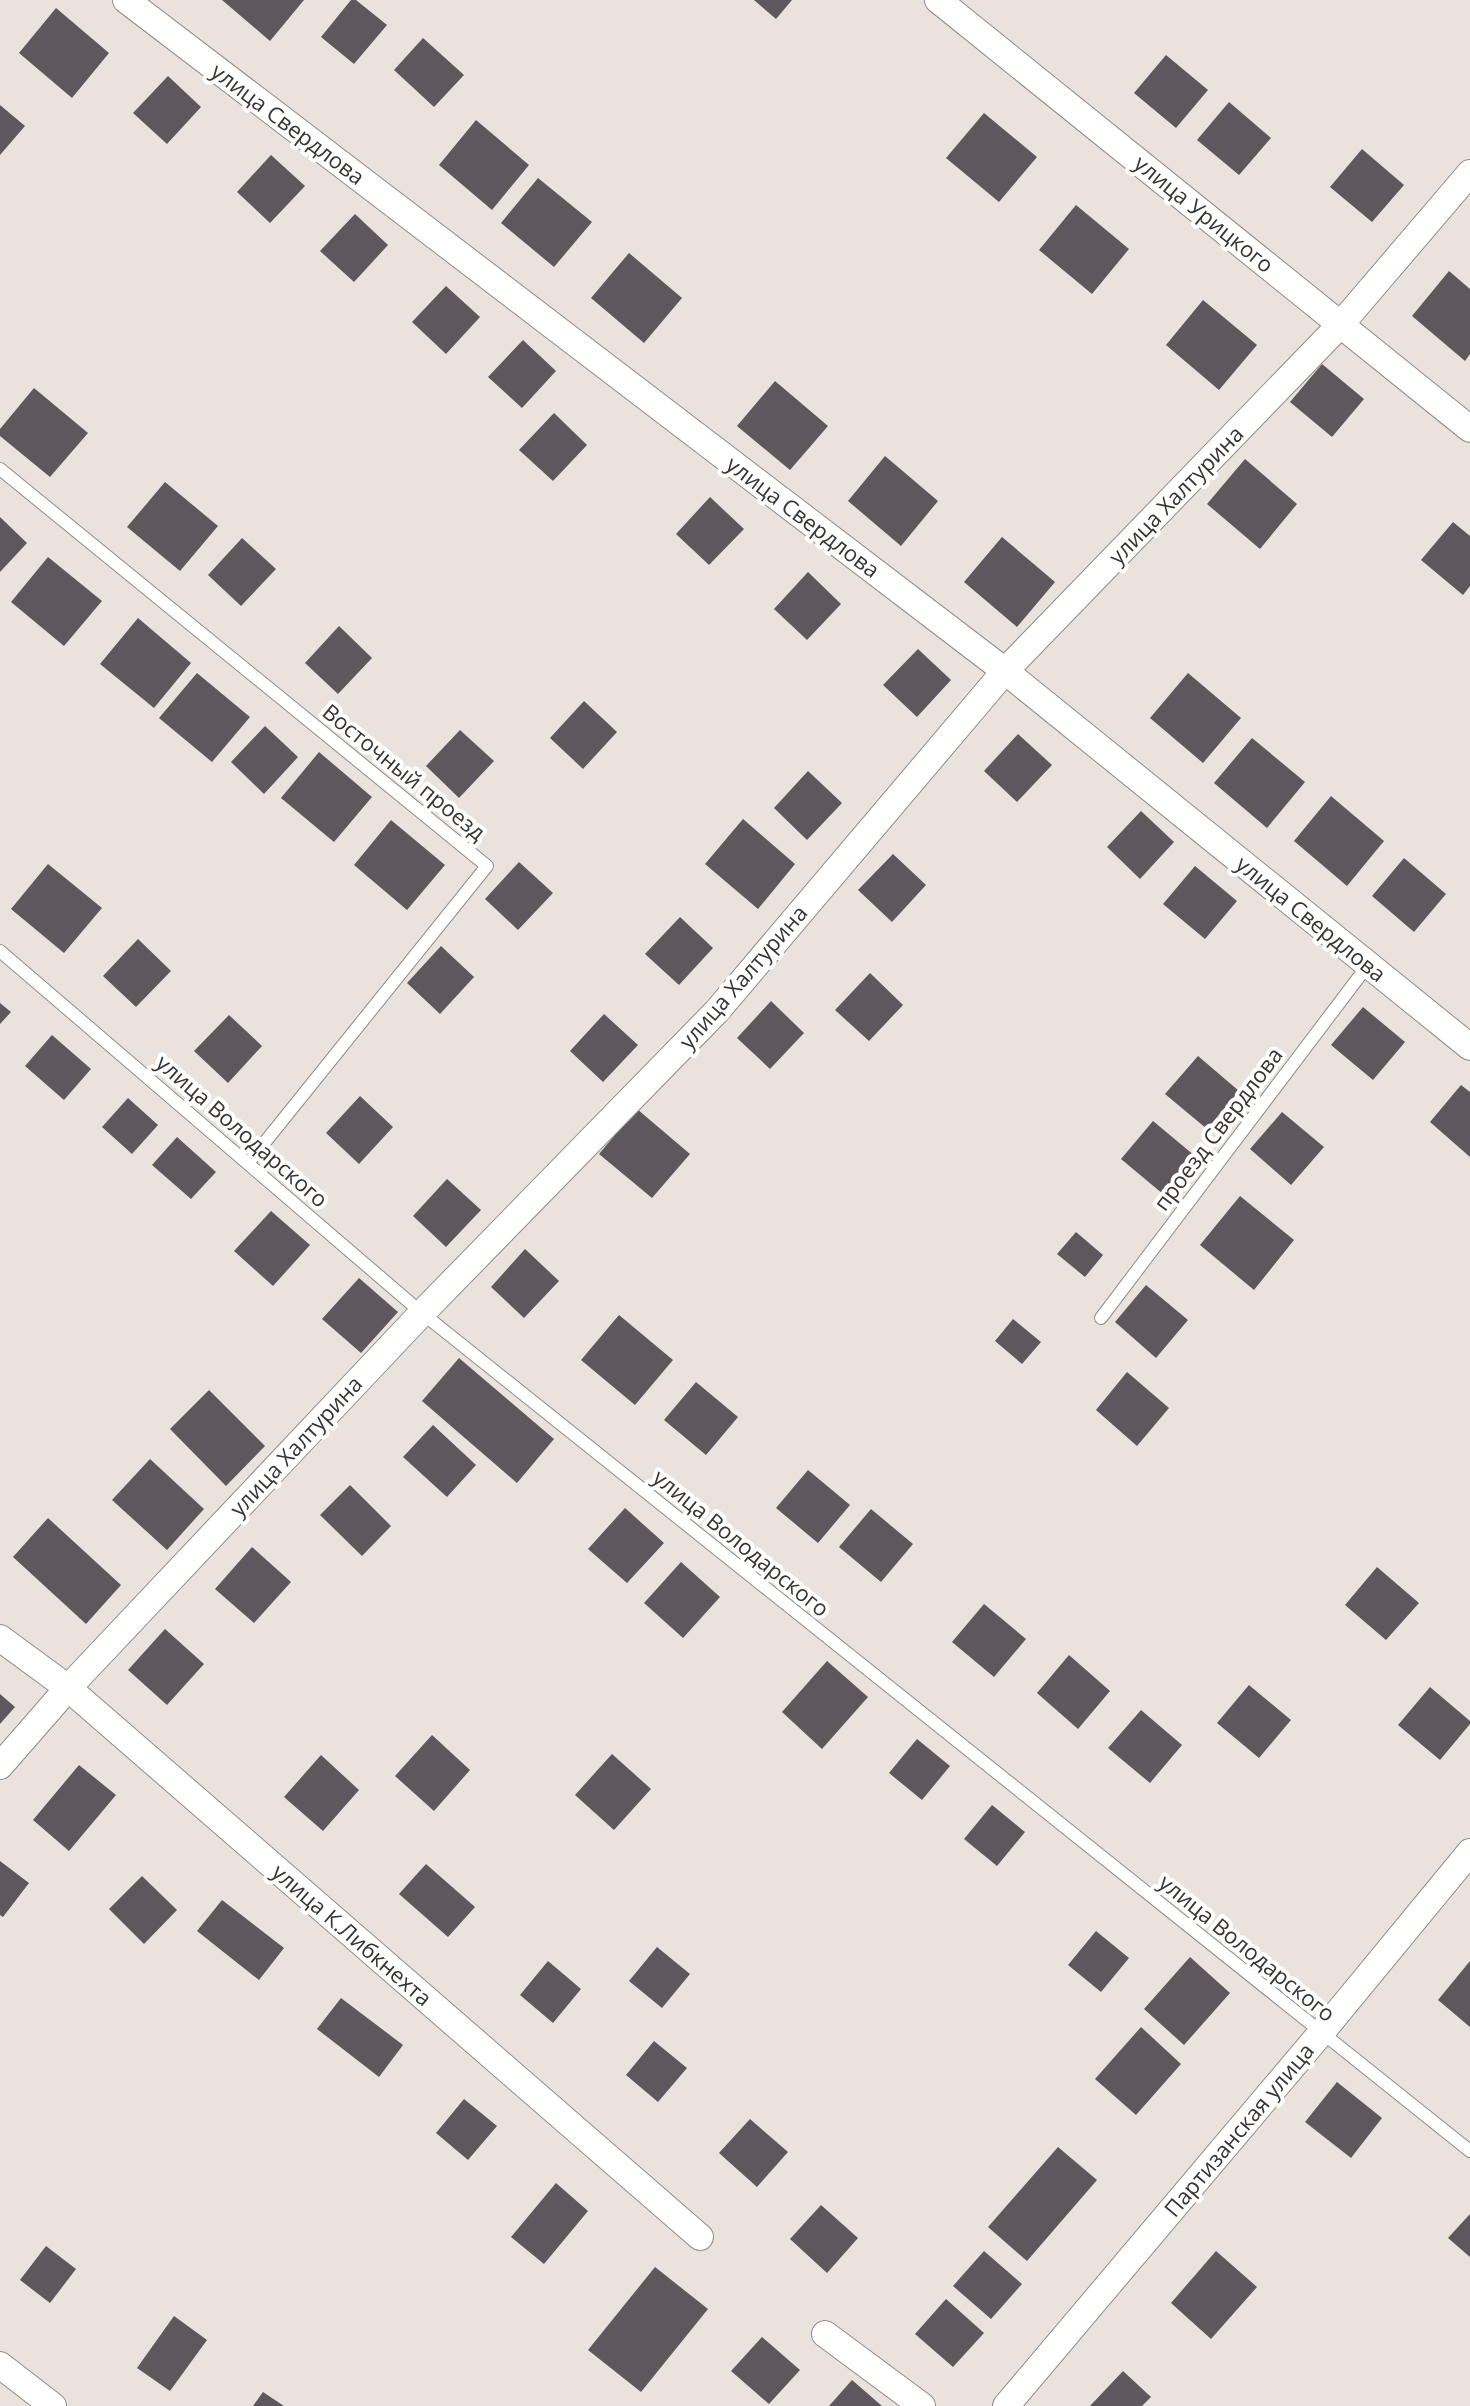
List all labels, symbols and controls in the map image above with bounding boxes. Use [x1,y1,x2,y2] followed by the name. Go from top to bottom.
[206,56,371,191] street label: улица Свердлова
[1129,148,1281,279] street label: улица Урицкого
[1101,418,1249,570] street label: улица Халтурина
[721,449,886,584] street label: улица Свердлова
[317,696,493,846] street label: Восточный проезд
[1230,848,1393,988] street label: улица Свердлова
[671,898,813,1055] street label: улица Халтурина
[1146,1041,1289,1216] street label: проезд Свердлова
[150,1047,335,1213] street label: улица Володарского
[222,1369,368,1522] street label: улица Халтурина
[647,1462,836,1623] street label: улица Володарского
[266,1856,439,2012] street label: улица К.Либкнехта
[1153,1867,1342,2028] street label: улица Володарского
[1157,2036,1320,2223] street label: Партизанская улица

